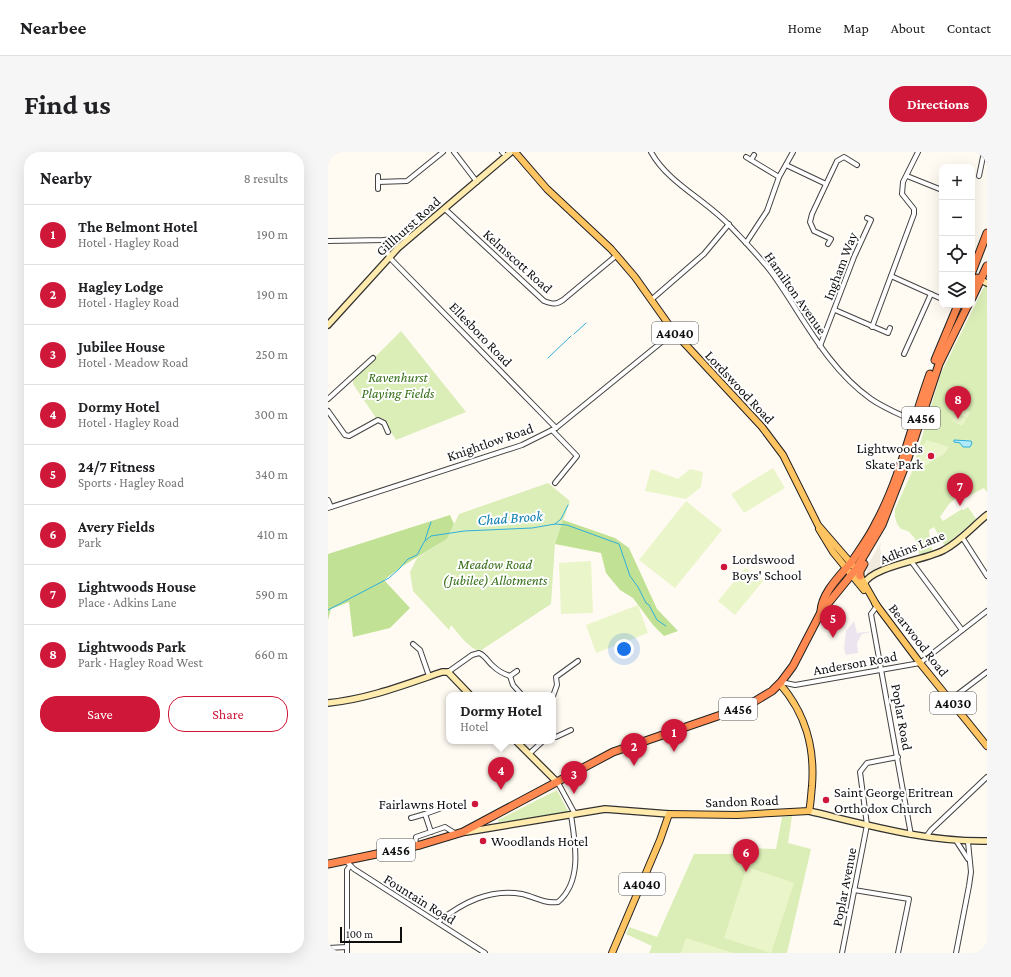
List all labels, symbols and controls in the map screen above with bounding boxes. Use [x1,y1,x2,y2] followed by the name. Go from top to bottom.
[20,17,86,38] text: Nearbee
[788,20,821,36] text: Home
[843,20,869,36] text: Map
[891,20,925,36] text: About
[947,20,991,36] text: Contact
[889,86,987,122] button: Directions
[24,89,111,120] text: Find us
[939,164,975,308] map controls
[939,164,975,200] button: +
[40,169,92,188] text: Nearby
[244,171,288,186] text: 8 results
[373,193,444,259] street label: Gillhurst Road
[939,200,975,236] button: −
[78,219,198,235] text: The Belmont Hotel
[480,226,556,297] street label: Kelmscott Road
[51,227,55,242] text: 1
[257,227,288,242] text: 190 m
[820,229,860,302] street label: Ingham Way
[78,235,179,250] text: Hotel · Hagley Road
[939,236,975,272] button: locate
[762,249,830,337] street label: Hamilton Avenue
[939,272,975,308] button: layers
[78,279,163,295] text: Hagley Lodge
[50,287,56,302] text: 2
[257,287,288,302] text: 190 m
[78,295,179,310] text: Hotel · Hagley Road
[446,298,516,370] street label: Ellesboro Road
[652,322,698,344] road number: A4040
[78,339,165,355] text: Jubilee House
[50,347,56,362] text: 3
[255,347,288,362] text: 250 m
[702,347,778,427] street label: Lordswood Road
[78,355,188,370] text: Hotel · Meadow Road
[362,369,435,401] park label: Ravenhurst Playing Fields
[945,386,971,419] pin: 8
[78,399,160,415] text: Dormy Hotel
[49,407,57,422] text: 4
[254,407,288,422] text: 300 m
[902,407,940,429] road number: A456
[78,415,179,430] text: Hotel · Hagley Road
[445,420,536,464] street label: Knightlow Road
[857,440,923,472] place label: Lightwoods Skate Park
[926,451,936,461] marker: Lightwoods Skate Park
[78,459,155,475] text: 24/7 Fitness
[50,467,56,482] text: 5
[255,467,288,482] text: 340 m
[947,473,973,506] pin: 7
[78,475,184,490] text: Sports · Hagley Road
[477,508,545,528] water label: Chad Brook
[78,519,155,535] text: Avery Fields
[49,527,57,542] text: 6
[257,527,288,542] text: 410 m
[877,527,947,567] street label: Adkins Lane
[78,535,101,550] text: Park
[732,551,802,583] place label: Lordswood Boys' School
[443,556,548,589] park label: Meadow Road (Jubilee) Allotments
[719,562,729,572] marker: Lordswood Boys' School
[78,579,196,595] text: Lightwoods House
[50,587,56,602] text: 7
[255,587,288,602] text: 590 m
[78,595,177,610] text: Place · Adkins Lane
[886,601,953,680] street label: Bearwood Road
[820,605,846,638] pin: 5
[78,639,186,655] text: Lightwoods Park
[614,639,634,659] your location
[49,647,57,662] text: 8
[255,647,288,662] text: 660 m
[812,648,899,678] street label: Anderson Road
[78,655,203,670] text: Park · Hagley Road West
[888,683,916,752] street label: Poplar Road
[446,692,556,744] popup
[930,692,976,714] road number: A4030
[40,696,160,732] button: Save
[168,696,288,732] button: Share
[719,698,757,720] road number: A456
[460,703,542,719] text: Dormy Hotel
[460,719,489,734] text: Hotel
[661,719,687,752] pin: 1
[621,733,647,766] pin: 2
[488,757,514,790] pin: 4
[561,761,587,794] pin: 3
[834,784,954,816] place label: Saint George Eritrean Orthodox Church
[705,792,780,810] street label: Sandon Road
[821,795,831,805] marker: Saint George Eritrean Orthodox Church
[379,796,467,812] place label: Fairlawns Hotel
[470,799,480,809] marker: Fairlawns Hotel
[491,833,589,849] place label: Woodlands Hotel
[478,836,488,846] marker: Woodlands Hotel
[377,839,415,861] road number: A456
[733,839,759,872] pin: 6
[829,846,859,928] street label: Poplar Avenue
[381,871,459,928] street label: Fountain Road
[619,873,665,895] road number: A4040
[340,925,402,944] scale bar
[346,928,373,940] text: 100 m

